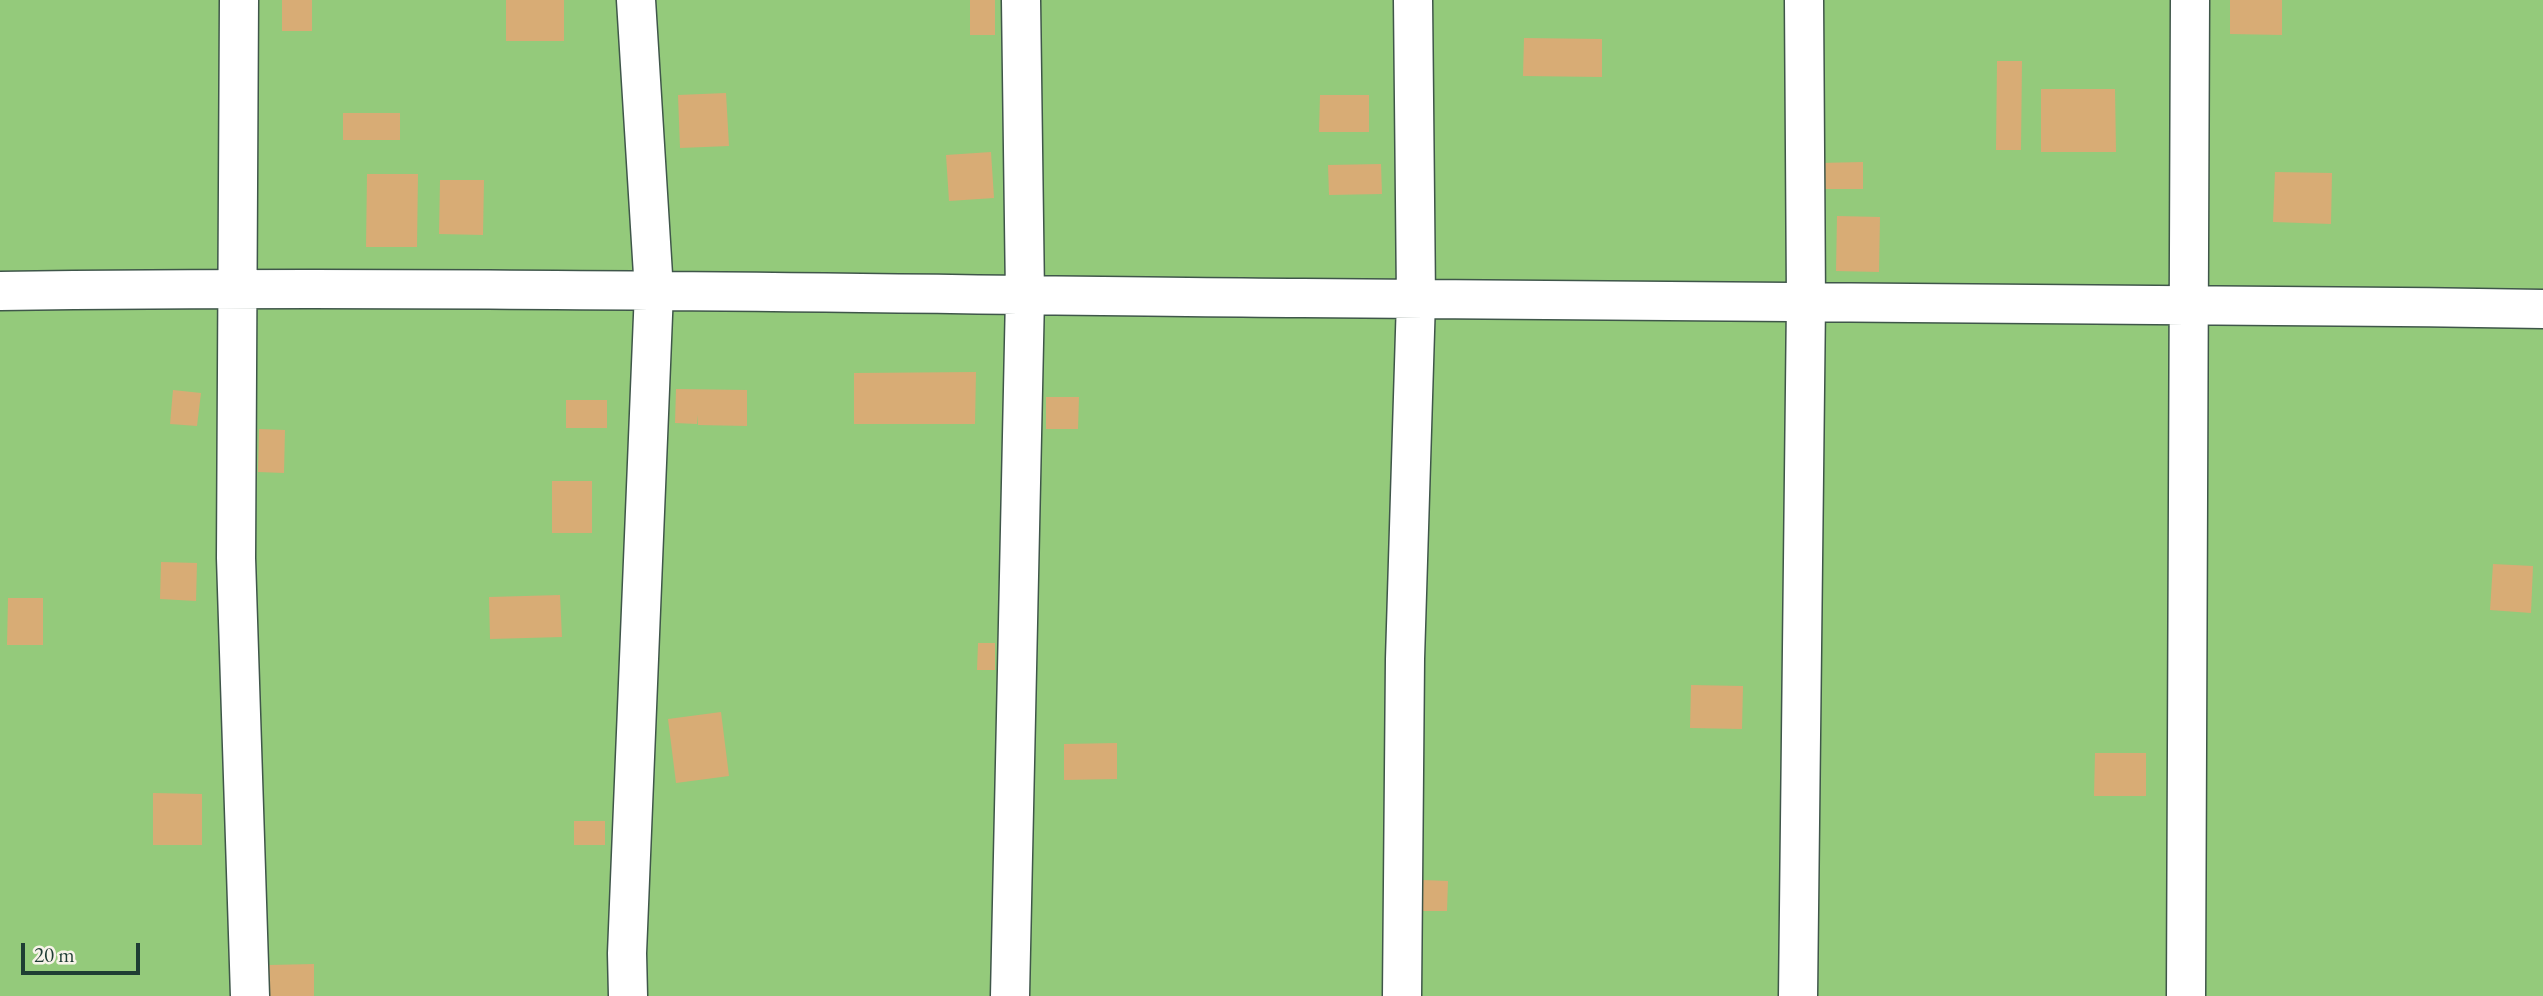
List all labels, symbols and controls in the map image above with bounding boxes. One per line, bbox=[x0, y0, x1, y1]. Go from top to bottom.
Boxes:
scale bar bbox=[24, 930, 144, 974]
text: 20 m bbox=[34, 941, 75, 968]

